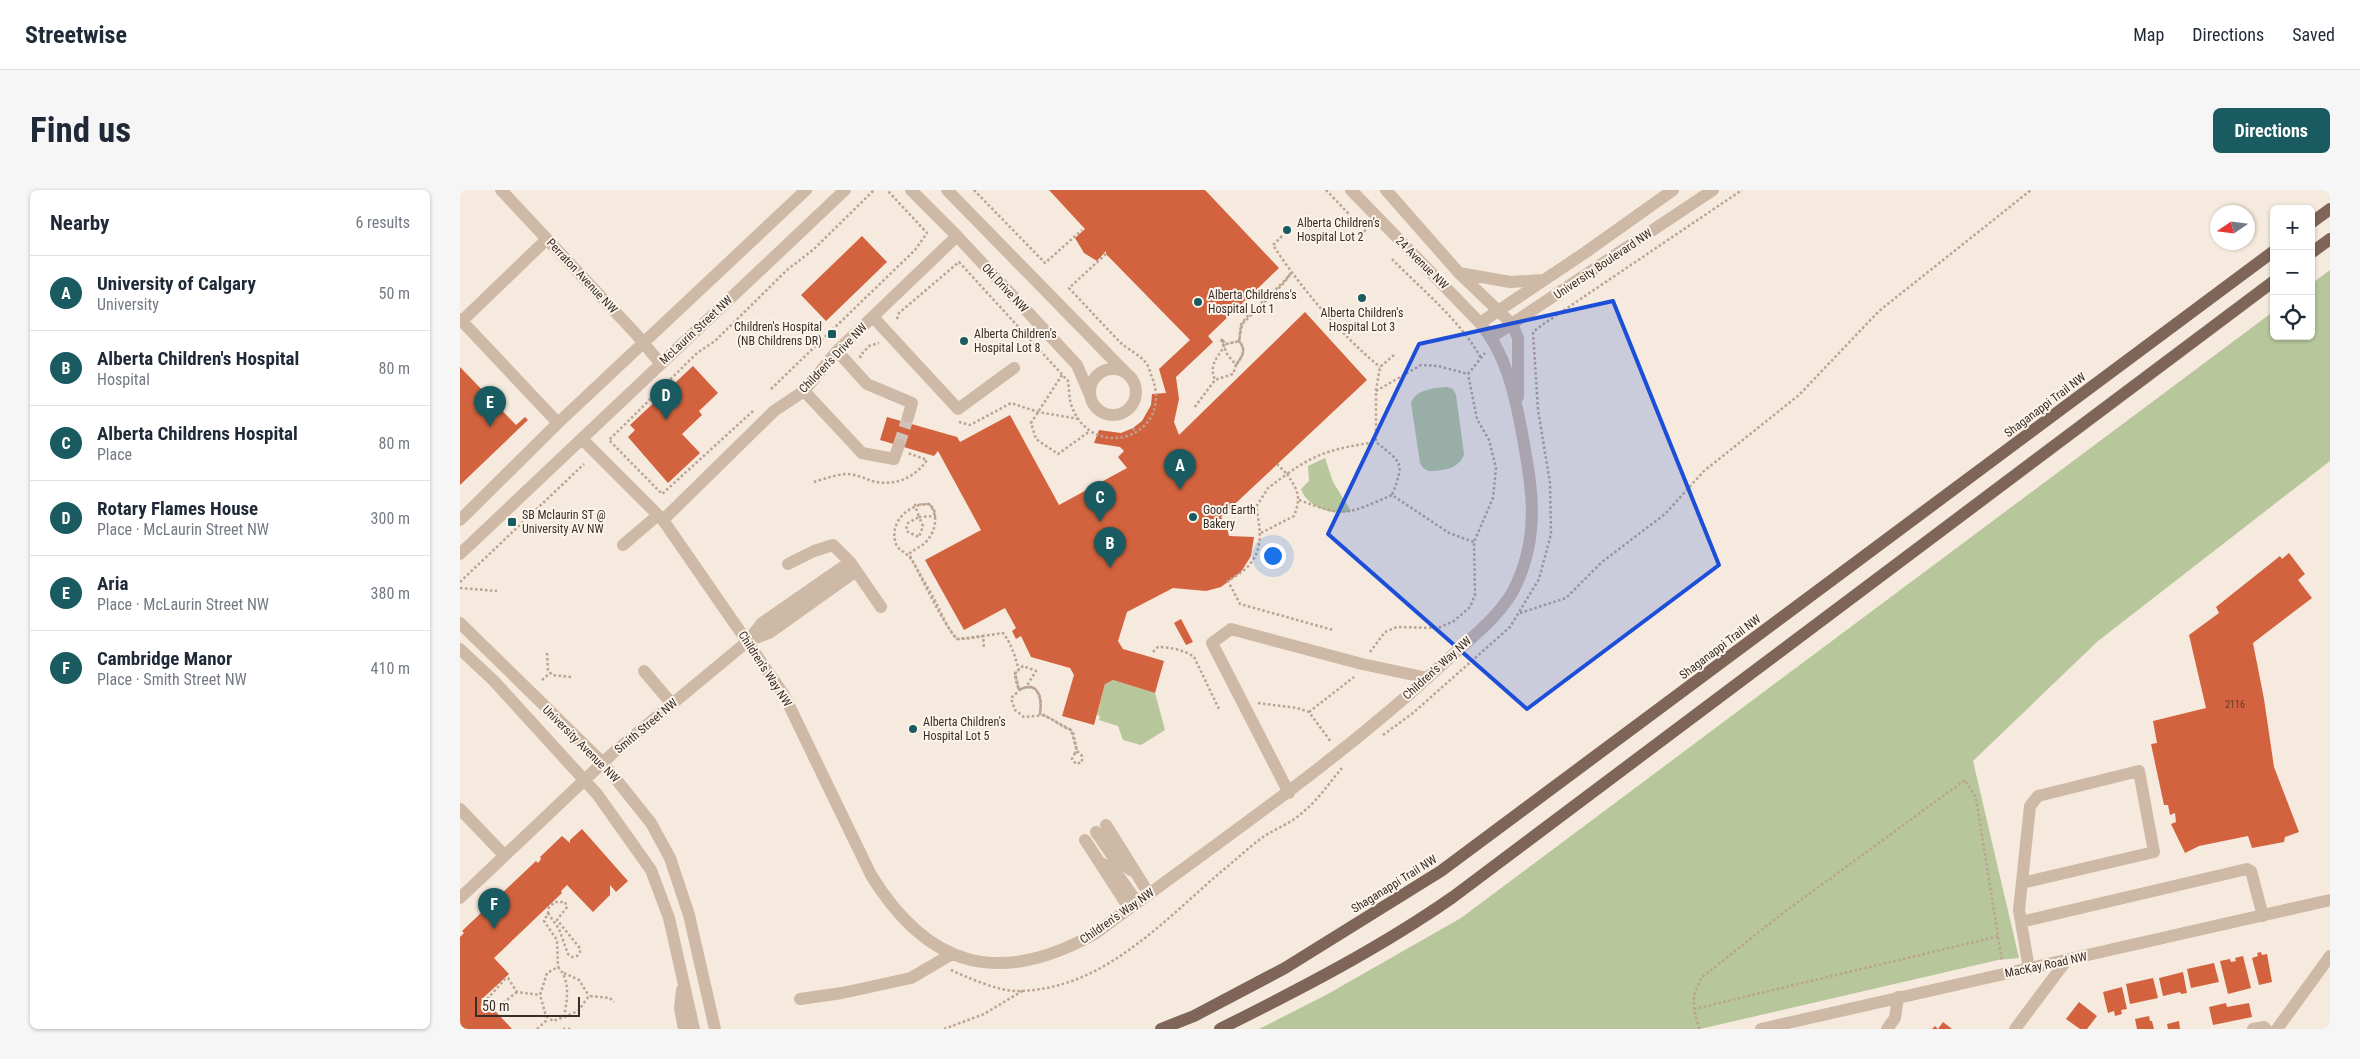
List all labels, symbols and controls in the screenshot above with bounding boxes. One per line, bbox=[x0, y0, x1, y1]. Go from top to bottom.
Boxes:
text: Streetwise bbox=[25, 21, 127, 49]
text: Map bbox=[2133, 24, 2164, 45]
text: Directions bbox=[2192, 24, 2264, 45]
text: Saved bbox=[2292, 24, 2335, 45]
button: Directions bbox=[2213, 108, 2330, 153]
text: Find us bbox=[30, 110, 131, 151]
north arrow bbox=[2210, 205, 2255, 250]
map controls bbox=[2270, 205, 2315, 340]
button: + bbox=[2270, 205, 2315, 250]
text: Nearby bbox=[50, 211, 109, 235]
text: 6 results bbox=[355, 213, 410, 232]
place label: Alberta Children's Hospital Lot 2 bbox=[1297, 216, 1380, 244]
marker: Alberta Children's Hospital Lot 2 bbox=[1281, 224, 1293, 236]
street label: University Boulevard NW bbox=[1551, 226, 1655, 302]
street label: 24 Avenue NW bbox=[1393, 234, 1451, 292]
street label: Perraton Avenue NW bbox=[544, 236, 620, 316]
button: − bbox=[2270, 250, 2315, 295]
street label: Oki Drive NW bbox=[979, 261, 1031, 315]
text: University of Calgary bbox=[97, 272, 256, 295]
text: A bbox=[61, 284, 71, 303]
text: 50 m bbox=[378, 284, 410, 303]
place label: Alberta Childrens's Hospital Lot 1 bbox=[1208, 288, 1297, 316]
marker: Alberta Children's Hospital Lot 3 bbox=[1356, 292, 1368, 304]
street label: McLaurin Street NW bbox=[657, 293, 735, 367]
text: University bbox=[97, 295, 159, 314]
button: locate bbox=[2270, 295, 2315, 340]
marker: Alberta Childrens's Hospital Lot 1 bbox=[1192, 296, 1204, 308]
place label: Alberta Children's Hospital Lot 3 bbox=[1321, 306, 1403, 334]
place label: Children's Hospital (NB Childrens DR) bbox=[734, 320, 822, 348]
street label: Children's Drive NW bbox=[796, 320, 870, 396]
place label: Alberta Children's Hospital Lot 8 bbox=[974, 327, 1057, 355]
marker: Children's Hospital (NB Childrens DR) bbox=[826, 328, 838, 340]
marker: Alberta Children's Hospital Lot 8 bbox=[958, 335, 970, 347]
text: Alberta Children's Hospital bbox=[97, 347, 299, 370]
text: B bbox=[62, 359, 70, 378]
text: 80 m bbox=[378, 359, 410, 378]
text: Hospital bbox=[97, 370, 150, 389]
street label: Shaganappi Trail NW bbox=[2002, 370, 2088, 440]
pin: D bbox=[650, 379, 682, 420]
pin: E bbox=[474, 386, 506, 427]
text: Alberta Childrens Hospital bbox=[97, 422, 298, 445]
text: C bbox=[61, 434, 71, 453]
text: 80 m bbox=[378, 434, 410, 453]
text: Place bbox=[97, 445, 132, 464]
pin: A bbox=[1164, 449, 1196, 490]
pin: C bbox=[1084, 481, 1116, 522]
text: Rotary Flames House bbox=[97, 497, 258, 520]
place label: Good Earth Bakery bbox=[1203, 503, 1256, 531]
place label: SB Mclaurin ST @ University AV NW bbox=[522, 508, 606, 536]
text: D bbox=[61, 509, 71, 528]
text: 300 m bbox=[371, 509, 410, 528]
marker: Good Earth Bakery bbox=[1187, 511, 1199, 523]
marker: SB Mclaurin ST @ University AV NW bbox=[506, 516, 518, 528]
text: Place · McLaurin Street NW bbox=[97, 520, 269, 539]
pin: B bbox=[1094, 527, 1126, 568]
your location bbox=[1260, 543, 1286, 569]
text: Aria bbox=[97, 572, 128, 595]
text: E bbox=[62, 584, 70, 603]
text: 380 m bbox=[371, 584, 410, 603]
text: Place · McLaurin Street NW bbox=[97, 595, 269, 614]
street label: Shaganappi Trail NW bbox=[1677, 612, 1763, 682]
street label: Children's Way NW bbox=[735, 629, 795, 709]
street label: Children's Way NW bbox=[1400, 634, 1474, 702]
text: Cambridge Manor bbox=[97, 647, 232, 670]
text: F bbox=[62, 659, 70, 678]
text: 410 m bbox=[371, 659, 410, 678]
text: Place · Smith Street NW bbox=[97, 670, 247, 689]
street label: Smith Street NW bbox=[612, 696, 680, 756]
house number: 2116 bbox=[2225, 699, 2245, 710]
street label: University Avenue NW bbox=[540, 703, 622, 785]
place label: Alberta Children's Hospital Lot 5 bbox=[923, 715, 1006, 743]
marker: Alberta Children's Hospital Lot 5 bbox=[907, 723, 919, 735]
street label: Shaganappi Trail NW bbox=[1349, 852, 1439, 916]
street label: Children's Way NW bbox=[1077, 885, 1157, 947]
pin: F bbox=[478, 888, 510, 929]
street label: MacKay Road NW bbox=[2004, 949, 2088, 981]
scale bar bbox=[475, 994, 580, 1017]
text: 50 m bbox=[482, 998, 510, 1014]

